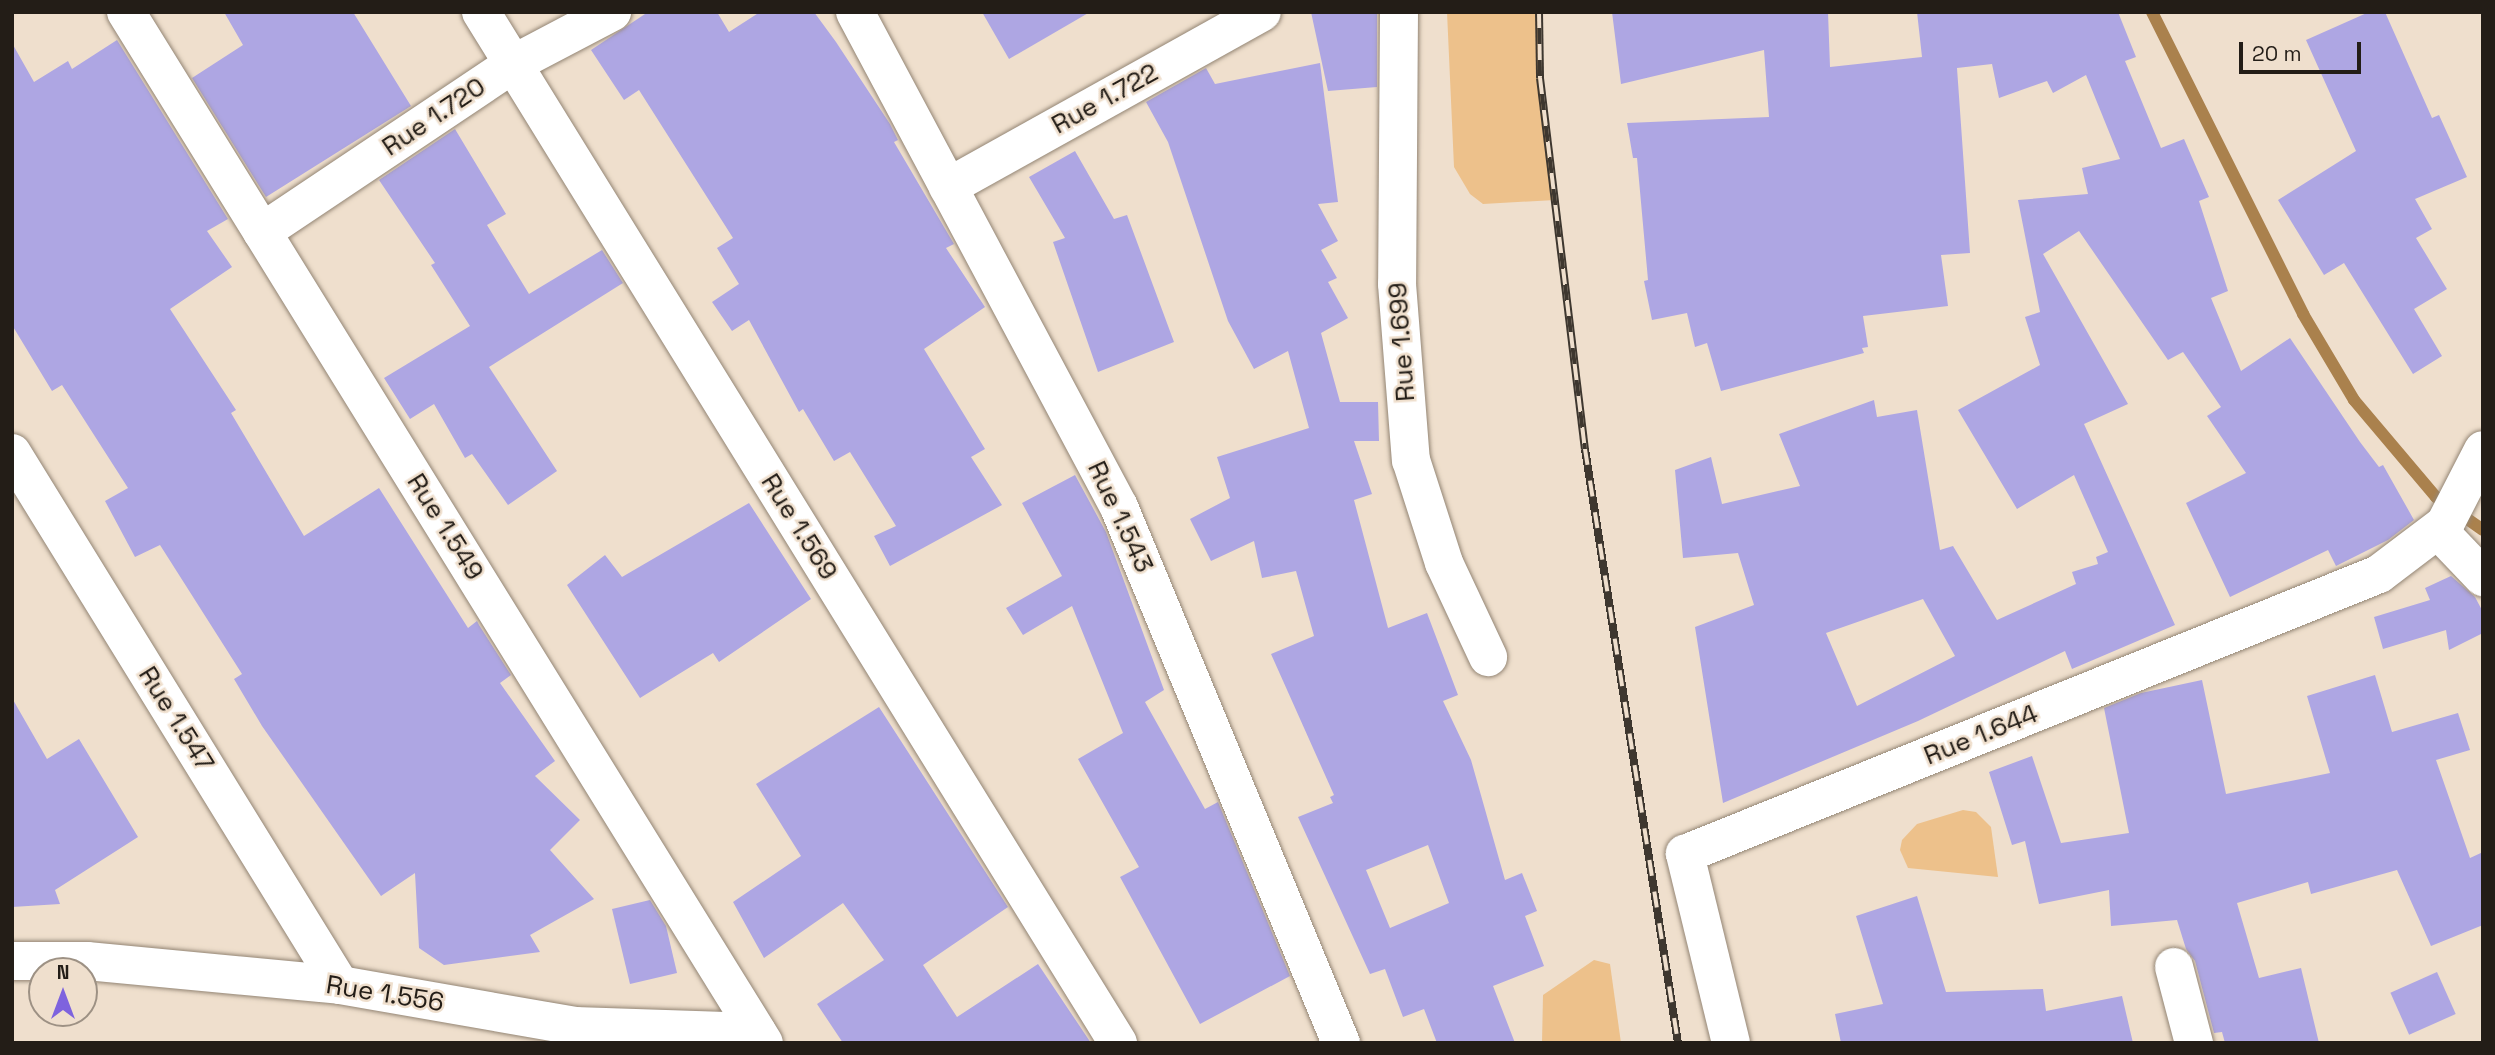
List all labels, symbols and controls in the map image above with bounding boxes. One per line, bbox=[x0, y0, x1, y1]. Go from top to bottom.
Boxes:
scale bar bbox=[2243, 28, 2366, 72]
text: 20 m bbox=[2252, 40, 2302, 67]
street label: Rue 1.722 bbox=[1046, 57, 1164, 141]
street label: Rue 1.720 bbox=[376, 71, 492, 163]
street label: Rue 1.699 bbox=[1382, 281, 1422, 403]
street label: Rue 1.543 bbox=[1081, 456, 1159, 578]
street label: Rue 1.549 bbox=[400, 468, 490, 586]
street label: Rue 1.569 bbox=[754, 468, 844, 586]
street label: Rue 1.547 bbox=[132, 661, 220, 777]
street label: Rue 1.644 bbox=[1920, 698, 2042, 772]
north arrow bbox=[28, 957, 98, 1027]
text: N bbox=[57, 960, 69, 985]
street label: Rue 1.556 bbox=[324, 969, 446, 1019]

